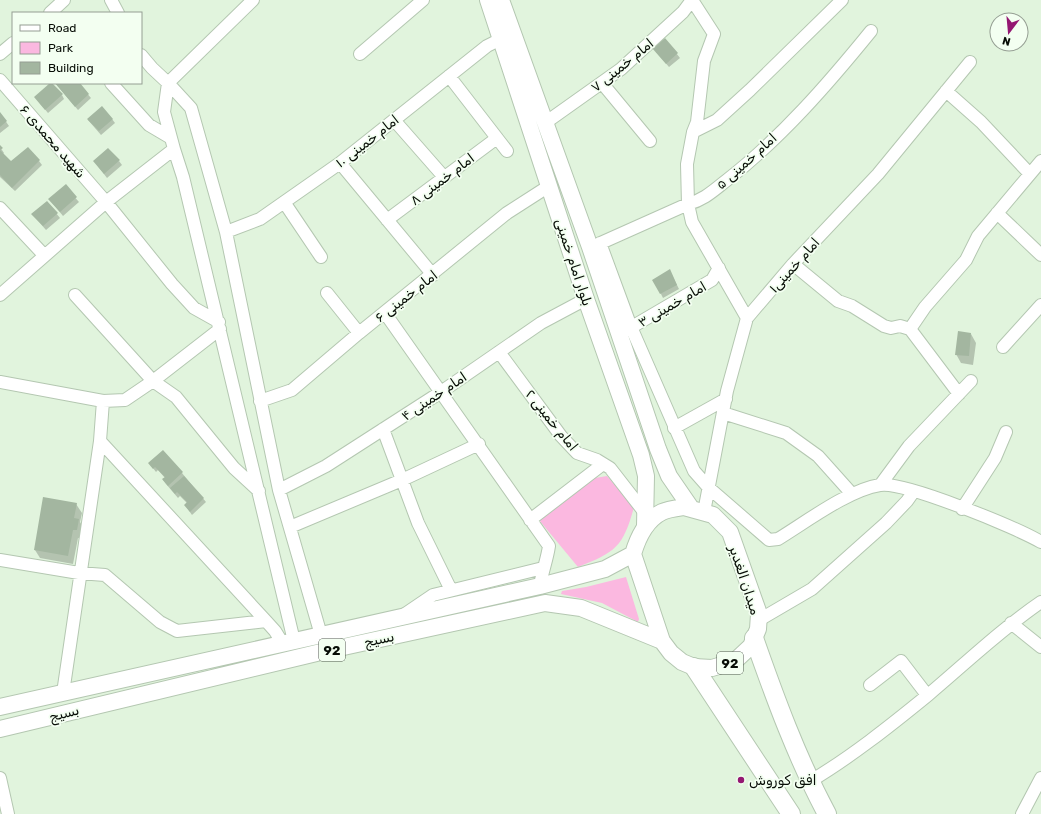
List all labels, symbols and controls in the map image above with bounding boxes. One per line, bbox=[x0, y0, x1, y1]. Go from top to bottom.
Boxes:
legend bbox=[12, 12, 142, 84]
north arrow bbox=[989, 12, 1029, 52]
text: Road bbox=[48, 21, 76, 35]
text: N bbox=[1001, 34, 1012, 48]
street label: امام خمینی ۷ bbox=[587, 35, 658, 97]
text: Park bbox=[48, 41, 74, 55]
text: Building bbox=[48, 61, 94, 75]
street label: شهید محمدی ۶ bbox=[16, 101, 89, 182]
street label: امام خمینی ۱۰ bbox=[332, 111, 403, 172]
street label: امام خمینی ۵ bbox=[712, 130, 781, 194]
street label: امام خمینی ۸ bbox=[407, 150, 478, 210]
street label: بلوار امام خمینی bbox=[550, 216, 596, 308]
street label: امام خمینی۱ bbox=[765, 234, 824, 297]
street label: امام خمینی ۶ bbox=[372, 267, 442, 327]
street label: امام خمینی ۳ bbox=[635, 278, 710, 332]
street label: امام خمینی ۴ bbox=[398, 368, 471, 425]
street label: امام خمینی ۲ bbox=[521, 386, 582, 455]
street label: میدان الغدیر bbox=[725, 542, 764, 617]
street label: بسیج bbox=[363, 628, 396, 653]
road number: 92 bbox=[319, 639, 345, 661]
road number: 92 bbox=[717, 652, 743, 674]
street label: بسیج bbox=[47, 702, 81, 727]
place label: افق کوروش bbox=[749, 772, 816, 789]
marker: افق کوروش bbox=[736, 775, 746, 785]

